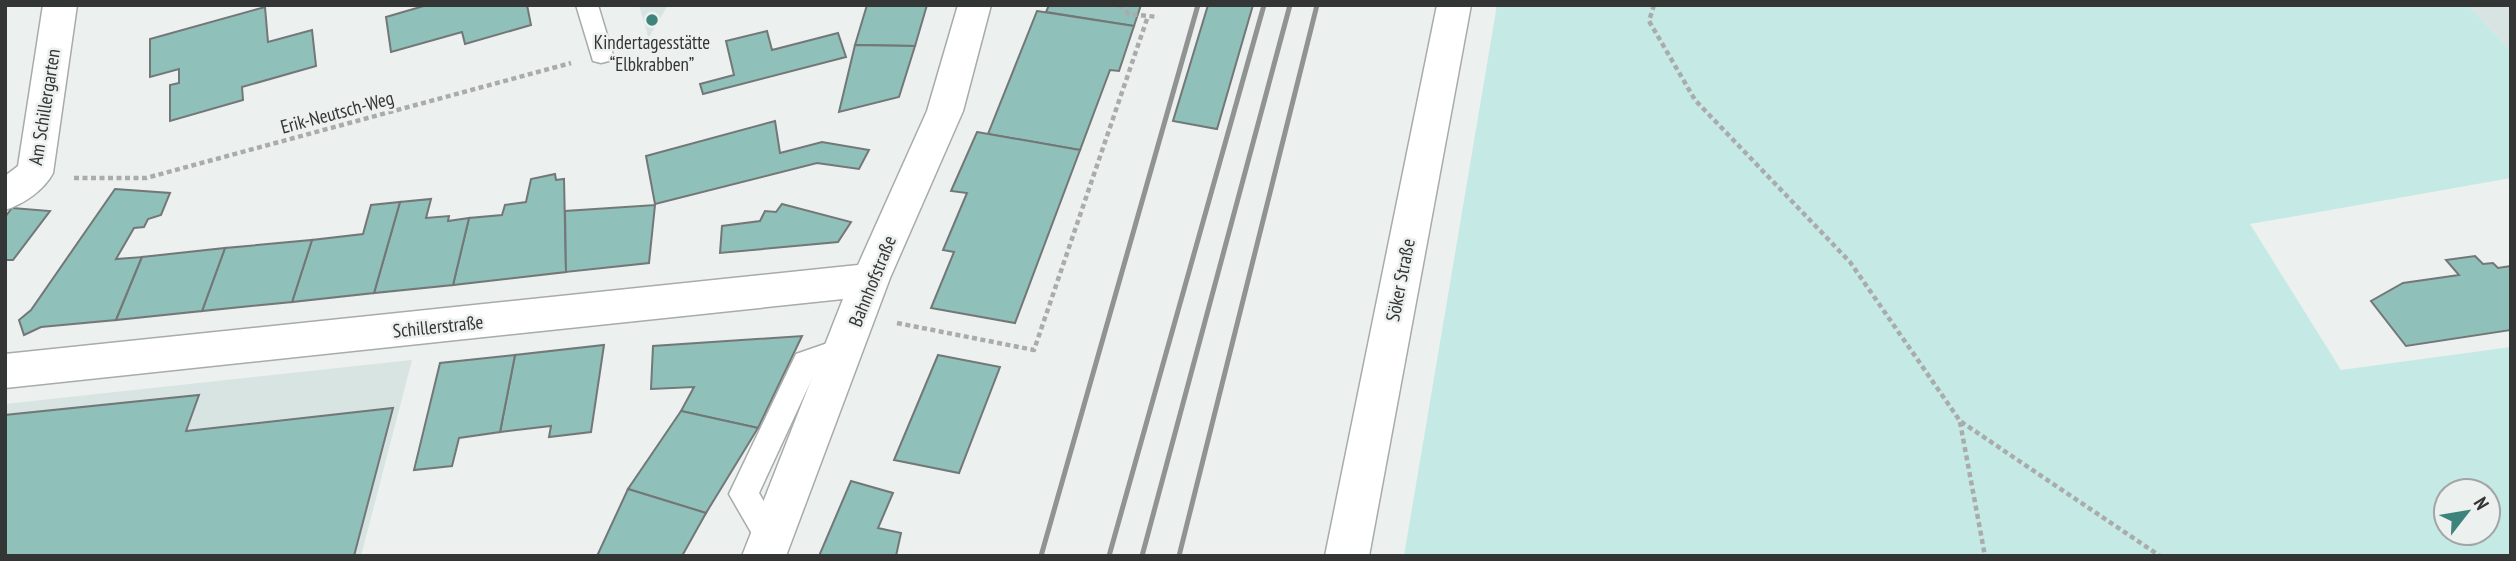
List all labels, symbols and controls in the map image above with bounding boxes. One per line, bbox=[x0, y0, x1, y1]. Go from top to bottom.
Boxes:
marker: Kindertagesstätte “Elbkrabben” bbox=[644, 12, 660, 28]
place label: Kindertagesstätte “Elbkrabben” bbox=[594, 30, 710, 76]
street label: Am Schillergarten bbox=[23, 47, 65, 167]
street label: Erik-Neutsch-Weg bbox=[278, 85, 396, 139]
street label: Bahnhofstraße bbox=[843, 232, 901, 330]
street label: Söker Straße bbox=[1380, 236, 1420, 323]
street label: Schillerstraße bbox=[392, 309, 485, 343]
north arrow bbox=[2432, 477, 2502, 547]
text: N bbox=[2469, 493, 2495, 514]

